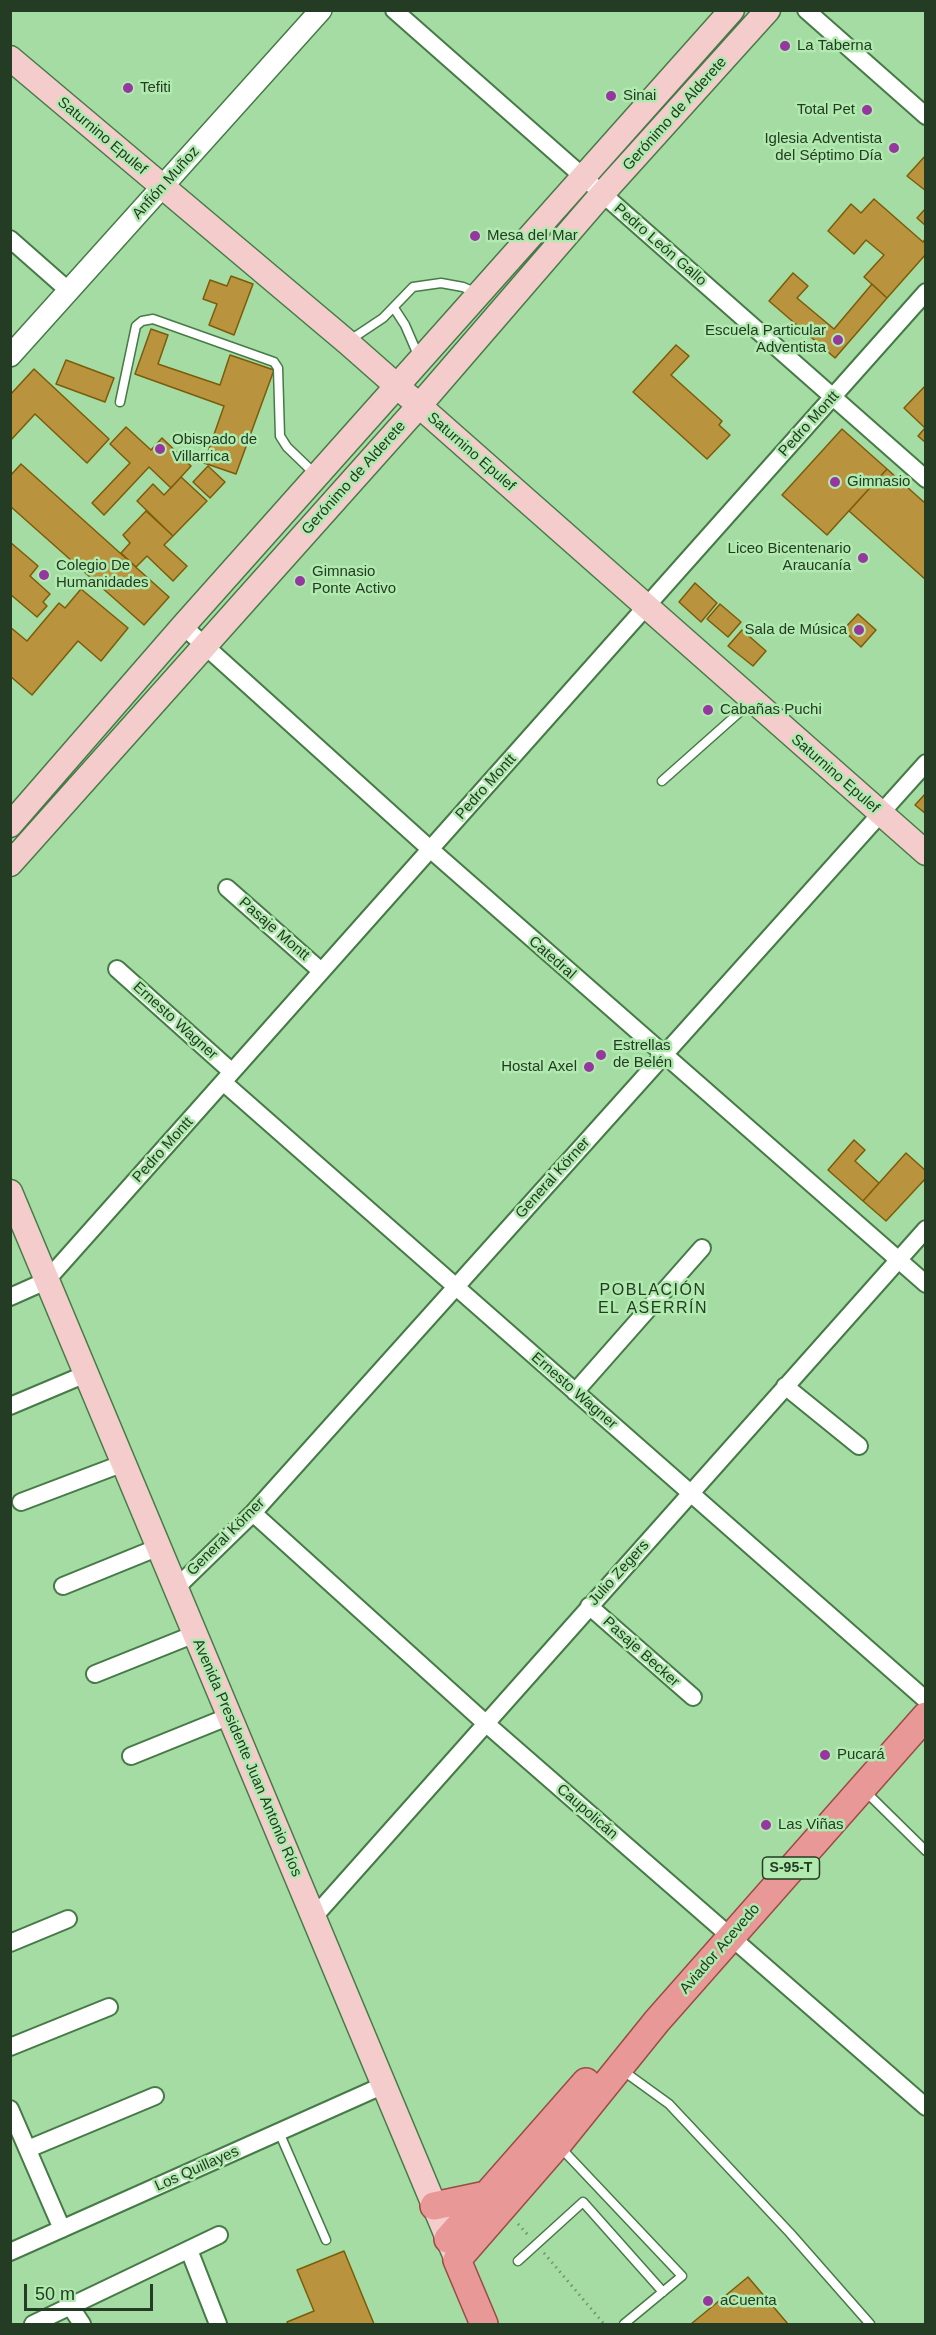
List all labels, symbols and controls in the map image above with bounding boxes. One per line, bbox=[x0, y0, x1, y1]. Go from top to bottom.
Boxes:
place label: La Taberna bbox=[797, 37, 872, 55]
marker: La Taberna bbox=[778, 39, 792, 53]
street label: Gerónimo de Alderete bbox=[619, 53, 731, 175]
place label: Tefiti bbox=[140, 79, 171, 97]
marker: Tefiti bbox=[121, 81, 135, 95]
place label: Sinai bbox=[623, 87, 656, 105]
marker: Sinai bbox=[604, 89, 618, 103]
street label: Saturnino Epulef bbox=[54, 93, 150, 179]
place label: Total Pet bbox=[797, 101, 855, 119]
marker: Total Pet bbox=[860, 103, 874, 117]
place label: Iglesia Adventista del Séptimo Día bbox=[764, 130, 882, 165]
marker: Iglesia Adventista del Séptimo Día bbox=[887, 141, 901, 155]
street label: Anfión Muñoz bbox=[129, 143, 203, 223]
street label: Pedro León Gallo bbox=[610, 200, 710, 290]
place label: Mesa del Mar bbox=[487, 227, 578, 245]
marker: Mesa del Mar bbox=[468, 229, 482, 243]
place label: Escuela Particular Adventista bbox=[705, 322, 826, 357]
marker: Escuela Particular Adventista bbox=[831, 333, 845, 347]
street label: Pedro Montt bbox=[775, 388, 843, 460]
street label: Saturnino Epulef bbox=[423, 409, 519, 495]
street label: Gerónimo de Alderete bbox=[298, 417, 410, 539]
place label: Obispado de Villarrica bbox=[172, 431, 257, 466]
marker: Obispado de Villarrica bbox=[153, 442, 167, 456]
place label: Gimnasio bbox=[847, 473, 910, 491]
marker: Gimnasio bbox=[828, 475, 842, 489]
place label: Liceo Bicentenario Araucanía bbox=[728, 540, 851, 575]
marker: Liceo Bicentenario Araucanía bbox=[856, 551, 870, 565]
place label: Colegio De Humanidades bbox=[56, 557, 149, 592]
place label: Gimnasio Ponte Activo bbox=[312, 563, 396, 598]
marker: Colegio De Humanidades bbox=[37, 568, 51, 582]
marker: Gimnasio Ponte Activo bbox=[293, 574, 307, 588]
place label: Sala de Música bbox=[744, 621, 847, 639]
marker: Sala de Música bbox=[852, 623, 866, 637]
place label: Cabañas Puchi bbox=[720, 701, 822, 719]
marker: Cabañas Puchi bbox=[701, 703, 715, 717]
street label: Saturnino Epulef bbox=[787, 731, 883, 817]
street label: Pedro Montt bbox=[452, 751, 520, 823]
street label: Pasaje Montt bbox=[235, 893, 313, 965]
street label: Catedral bbox=[525, 933, 579, 983]
street label: Ernesto Wagner bbox=[129, 978, 221, 1064]
place label: Estrellas de Belén bbox=[613, 1037, 672, 1072]
marker: Estrellas de Belén bbox=[594, 1048, 608, 1062]
place label: Hostal Axel bbox=[501, 1058, 577, 1076]
marker: Hostal Axel bbox=[582, 1060, 596, 1074]
street label: Pedro Montt bbox=[129, 1114, 197, 1186]
street label: General Körner bbox=[512, 1134, 594, 1222]
district label: POBLACIÓN EL ASERRÍN bbox=[598, 1281, 708, 1319]
street label: Ernesto Wagner bbox=[527, 1349, 621, 1433]
street label: General Körner bbox=[183, 1494, 269, 1580]
street label: Julio Zegers bbox=[585, 1537, 653, 1609]
street label: Pasaje Becker bbox=[599, 1613, 683, 1691]
street label: Avenida Presidente Juan Antonio Ríos bbox=[189, 1636, 305, 1880]
place label: Pucará bbox=[837, 1746, 885, 1764]
marker: Pucará bbox=[818, 1748, 832, 1762]
street label: Caupolicán bbox=[553, 1781, 621, 1843]
place label: Las Viñas bbox=[778, 1816, 844, 1834]
marker: Las Viñas bbox=[759, 1818, 773, 1832]
road number: S-95-T bbox=[762, 1857, 820, 1879]
street label: Aviador Acevedo bbox=[676, 1900, 764, 1998]
street label: Los Quillayes bbox=[152, 2142, 242, 2196]
scale bar bbox=[27, 2272, 156, 2310]
text: 50 m bbox=[35, 2284, 75, 2304]
place label: aCuenta bbox=[720, 2292, 777, 2310]
marker: aCuenta bbox=[701, 2294, 715, 2308]

